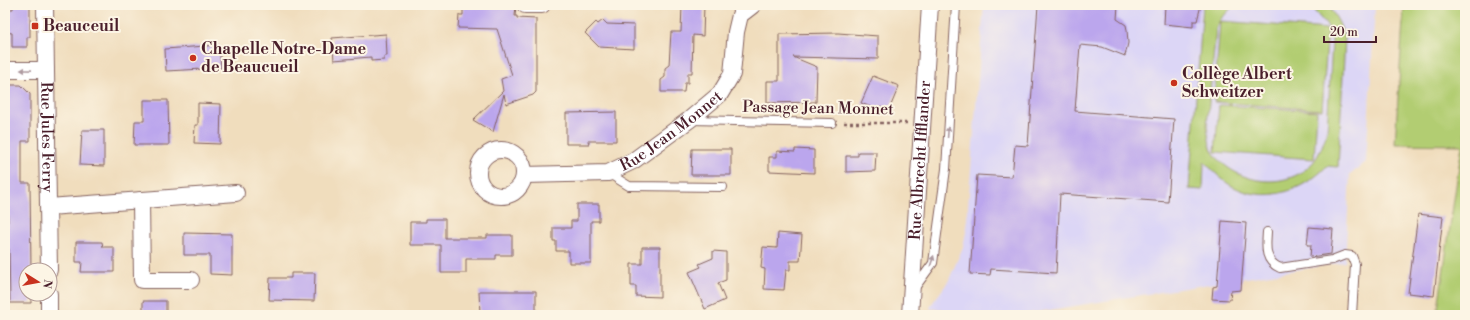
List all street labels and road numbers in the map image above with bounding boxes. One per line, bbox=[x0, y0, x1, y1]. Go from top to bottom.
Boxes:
street label: Rue Albrecht Ifflander bbox=[905, 80, 935, 241]
street label: Rue Jules Ferry bbox=[36, 81, 58, 193]
street label: Rue Jean Monnet bbox=[616, 86, 727, 176]
street label: Passage Jean Monnet bbox=[742, 97, 894, 119]

